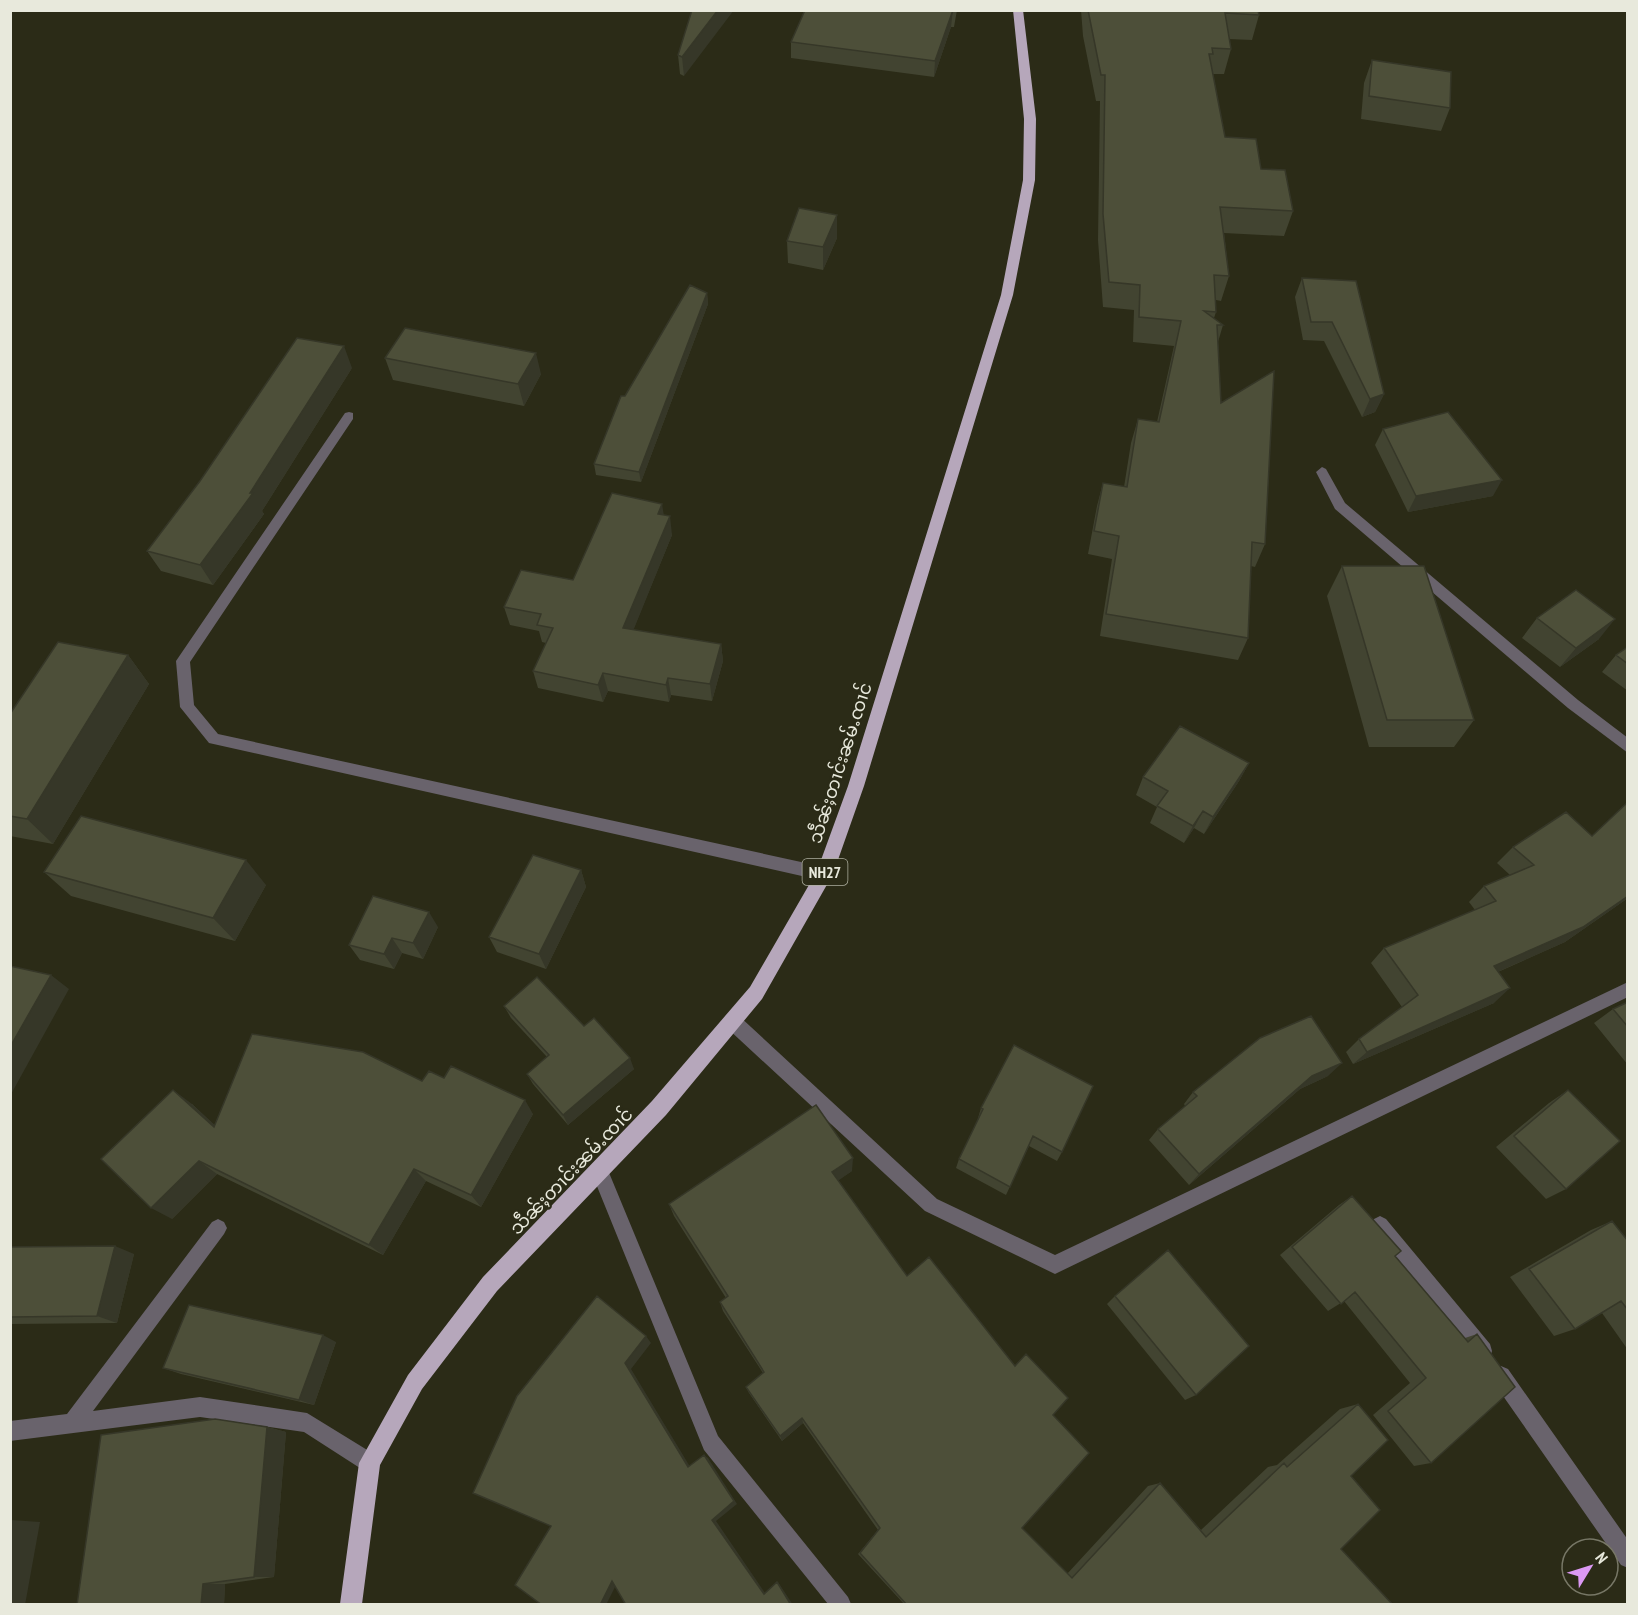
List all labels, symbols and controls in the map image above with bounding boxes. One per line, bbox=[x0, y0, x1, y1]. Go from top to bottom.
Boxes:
street label: သဵၼ်ႈတၢင်းၼမ်ႉၸၢင် bbox=[801, 679, 877, 846]
road number: NH27 bbox=[802, 859, 848, 885]
street label: သဵၼ်ႈတၢင်းၼမ်ႉၸၢင် bbox=[503, 1101, 638, 1239]
north arrow bbox=[1560, 1537, 1620, 1597]
text: N bbox=[1591, 1548, 1612, 1567]

